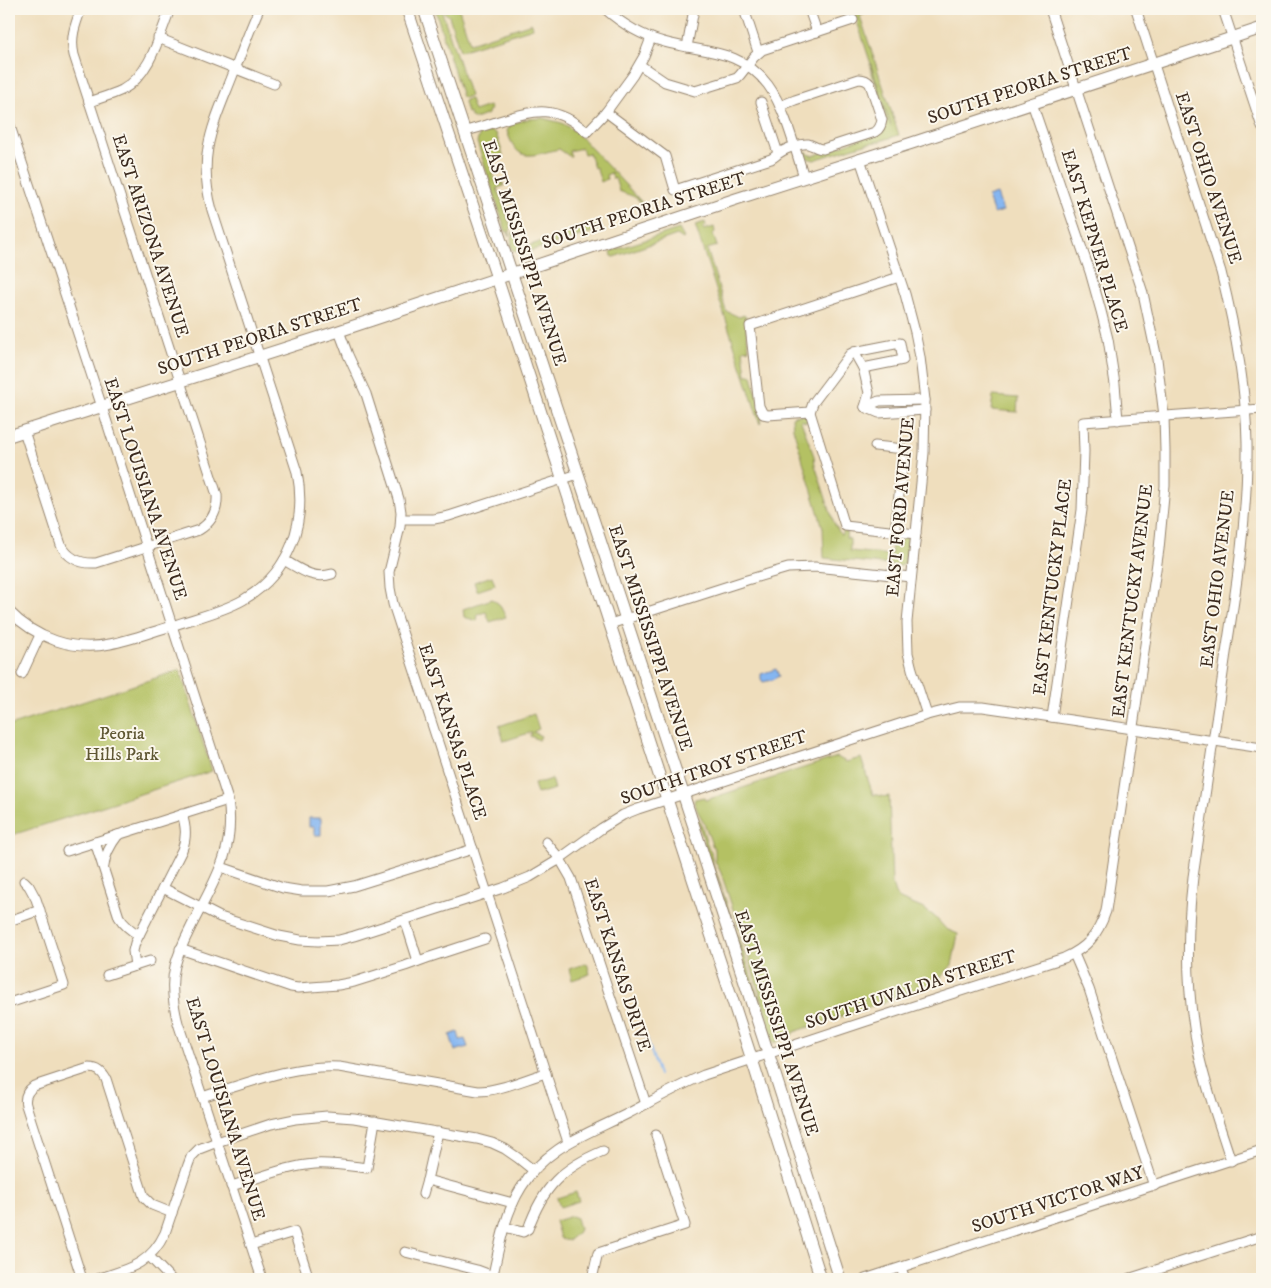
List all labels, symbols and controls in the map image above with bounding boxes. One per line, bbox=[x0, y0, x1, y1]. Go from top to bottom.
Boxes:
street label: SOUTH PEORIA STREET bbox=[925, 42, 1135, 129]
street label: EAST OHIO AVENUE bbox=[1170, 89, 1246, 267]
street label: EAST ARIZONA AVENUE bbox=[107, 132, 193, 341]
street label: EAST MISSISSIPPI AVENUE bbox=[477, 137, 571, 369]
street label: EAST KEPNER PLACE bbox=[1056, 147, 1132, 335]
street label: SOUTH PEORIA STREET bbox=[539, 167, 749, 254]
street label: SOUTH PEORIA STREET bbox=[155, 293, 365, 380]
street label: EAST LOUISIANA AVENUE bbox=[99, 375, 191, 603]
street label: EAST FORD AVENUE bbox=[882, 416, 920, 598]
street label: EAST KENTUCKY PLACE bbox=[1029, 477, 1077, 697]
street label: EAST KENTUCKY AVENUE bbox=[1108, 483, 1158, 719]
street label: EAST OHIO AVENUE bbox=[1196, 488, 1240, 669]
street label: EAST MISSISSIPPI AVENUE bbox=[603, 522, 697, 754]
street label: EAST KANSAS PLACE bbox=[413, 641, 491, 823]
park label: Peoria Hills Park bbox=[85, 723, 159, 766]
street label: SOUTH TROY STREET bbox=[618, 726, 810, 810]
street label: EAST KANSAS DRIVE bbox=[579, 876, 655, 1055]
street label: EAST MISSISSIPPI AVENUE bbox=[729, 907, 823, 1139]
street label: SOUTH UVALDA STREET bbox=[803, 945, 1020, 1035]
street label: EAST LOUISIANA AVENUE bbox=[180, 995, 270, 1224]
street label: SOUTH VICTOR WAY bbox=[969, 1162, 1147, 1238]

